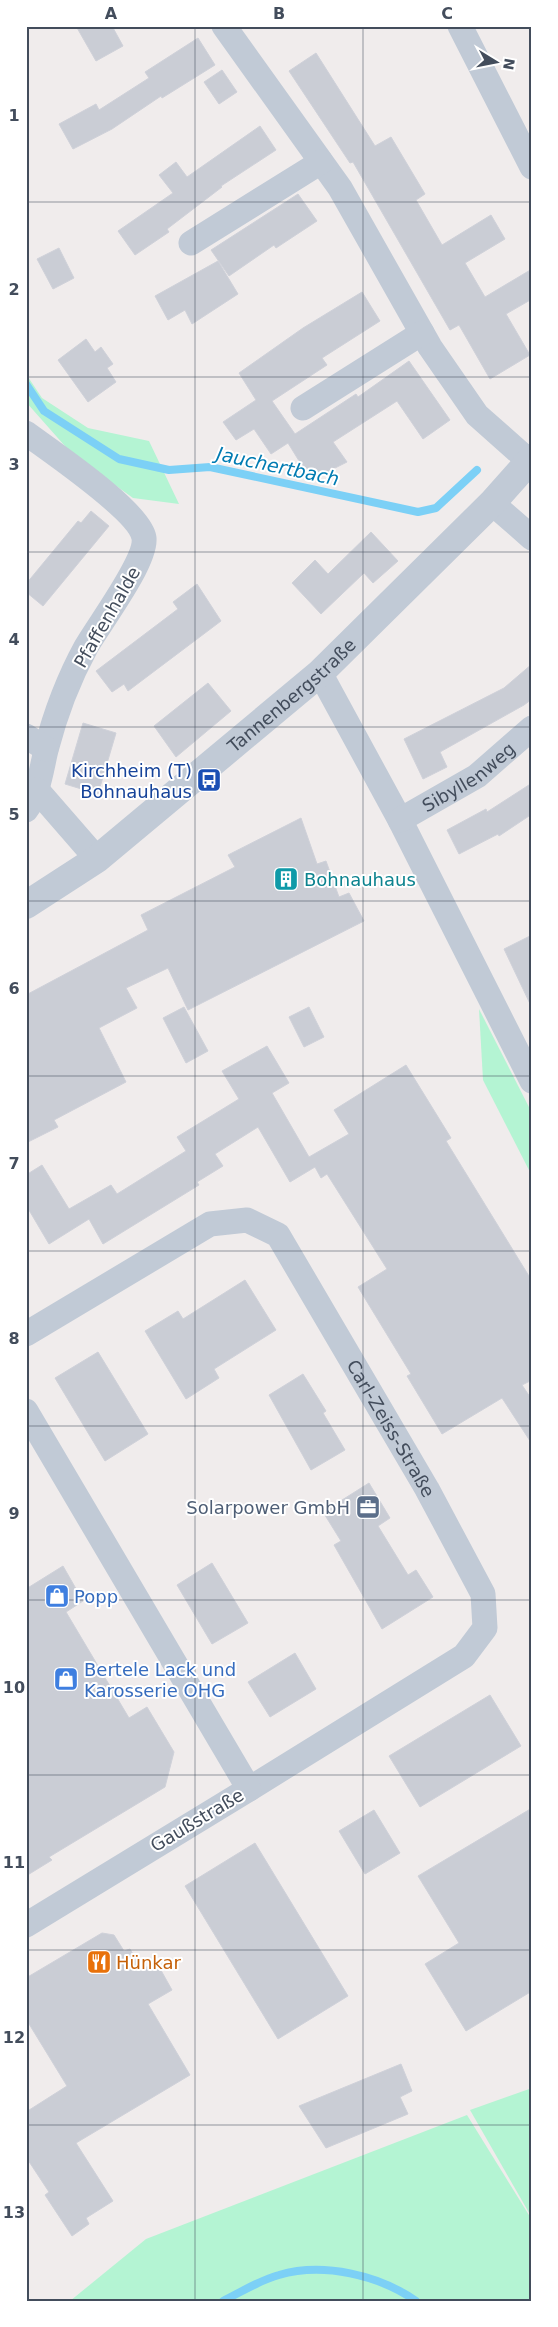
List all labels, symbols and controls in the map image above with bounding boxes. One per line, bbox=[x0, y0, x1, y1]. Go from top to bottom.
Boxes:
text: A bbox=[105, 4, 118, 23]
text: B bbox=[273, 4, 285, 23]
text: C bbox=[441, 4, 453, 23]
north arrow bbox=[470, 38, 520, 88]
text: N bbox=[500, 57, 518, 71]
text: 1 bbox=[8, 106, 20, 125]
text: 2 bbox=[8, 280, 20, 299]
water label: Jauchertbach bbox=[211, 441, 341, 490]
text: 3 bbox=[8, 455, 20, 474]
street label: Pfaffenhalde bbox=[70, 563, 144, 671]
text: 4 bbox=[8, 630, 20, 649]
street label: Tannenbergstraße bbox=[222, 634, 360, 757]
street label: Sibyllenweg bbox=[418, 738, 519, 816]
place label: Kirchheim (T) Bohnauhaus bbox=[71, 760, 192, 802]
bus stop icon: Kirchheim (T) Bohnauhaus bbox=[196, 767, 222, 793]
text: 5 bbox=[8, 805, 20, 824]
building icon: Bohnauhaus bbox=[273, 866, 299, 892]
place label: Bohnauhaus bbox=[304, 869, 416, 890]
text: 6 bbox=[8, 979, 20, 998]
text: 7 bbox=[8, 1154, 20, 1173]
text: 8 bbox=[8, 1329, 20, 1348]
street label: Carl-Zeiss-Straße bbox=[343, 1356, 440, 1500]
office icon: Solarpower GmbH bbox=[355, 1494, 381, 1520]
place label: Solarpower GmbH bbox=[186, 1497, 350, 1518]
text: 9 bbox=[8, 1504, 20, 1523]
shop icon: Popp bbox=[44, 1583, 70, 1609]
place label: Popp bbox=[74, 1586, 118, 1607]
place label: Bertele Lack und Karosserie OHG bbox=[84, 1659, 236, 1701]
shop icon: Bertele Lack und Karosserie OHG bbox=[53, 1666, 79, 1692]
text: 10 bbox=[3, 1678, 25, 1697]
street label: Gaußstraße bbox=[147, 1784, 247, 1856]
text: 11 bbox=[3, 1853, 25, 1872]
restaurant icon: Hünkar bbox=[86, 1949, 112, 1975]
place label: Hünkar bbox=[116, 1952, 181, 1973]
text: 12 bbox=[3, 2028, 25, 2047]
text: 13 bbox=[3, 2203, 25, 2222]

